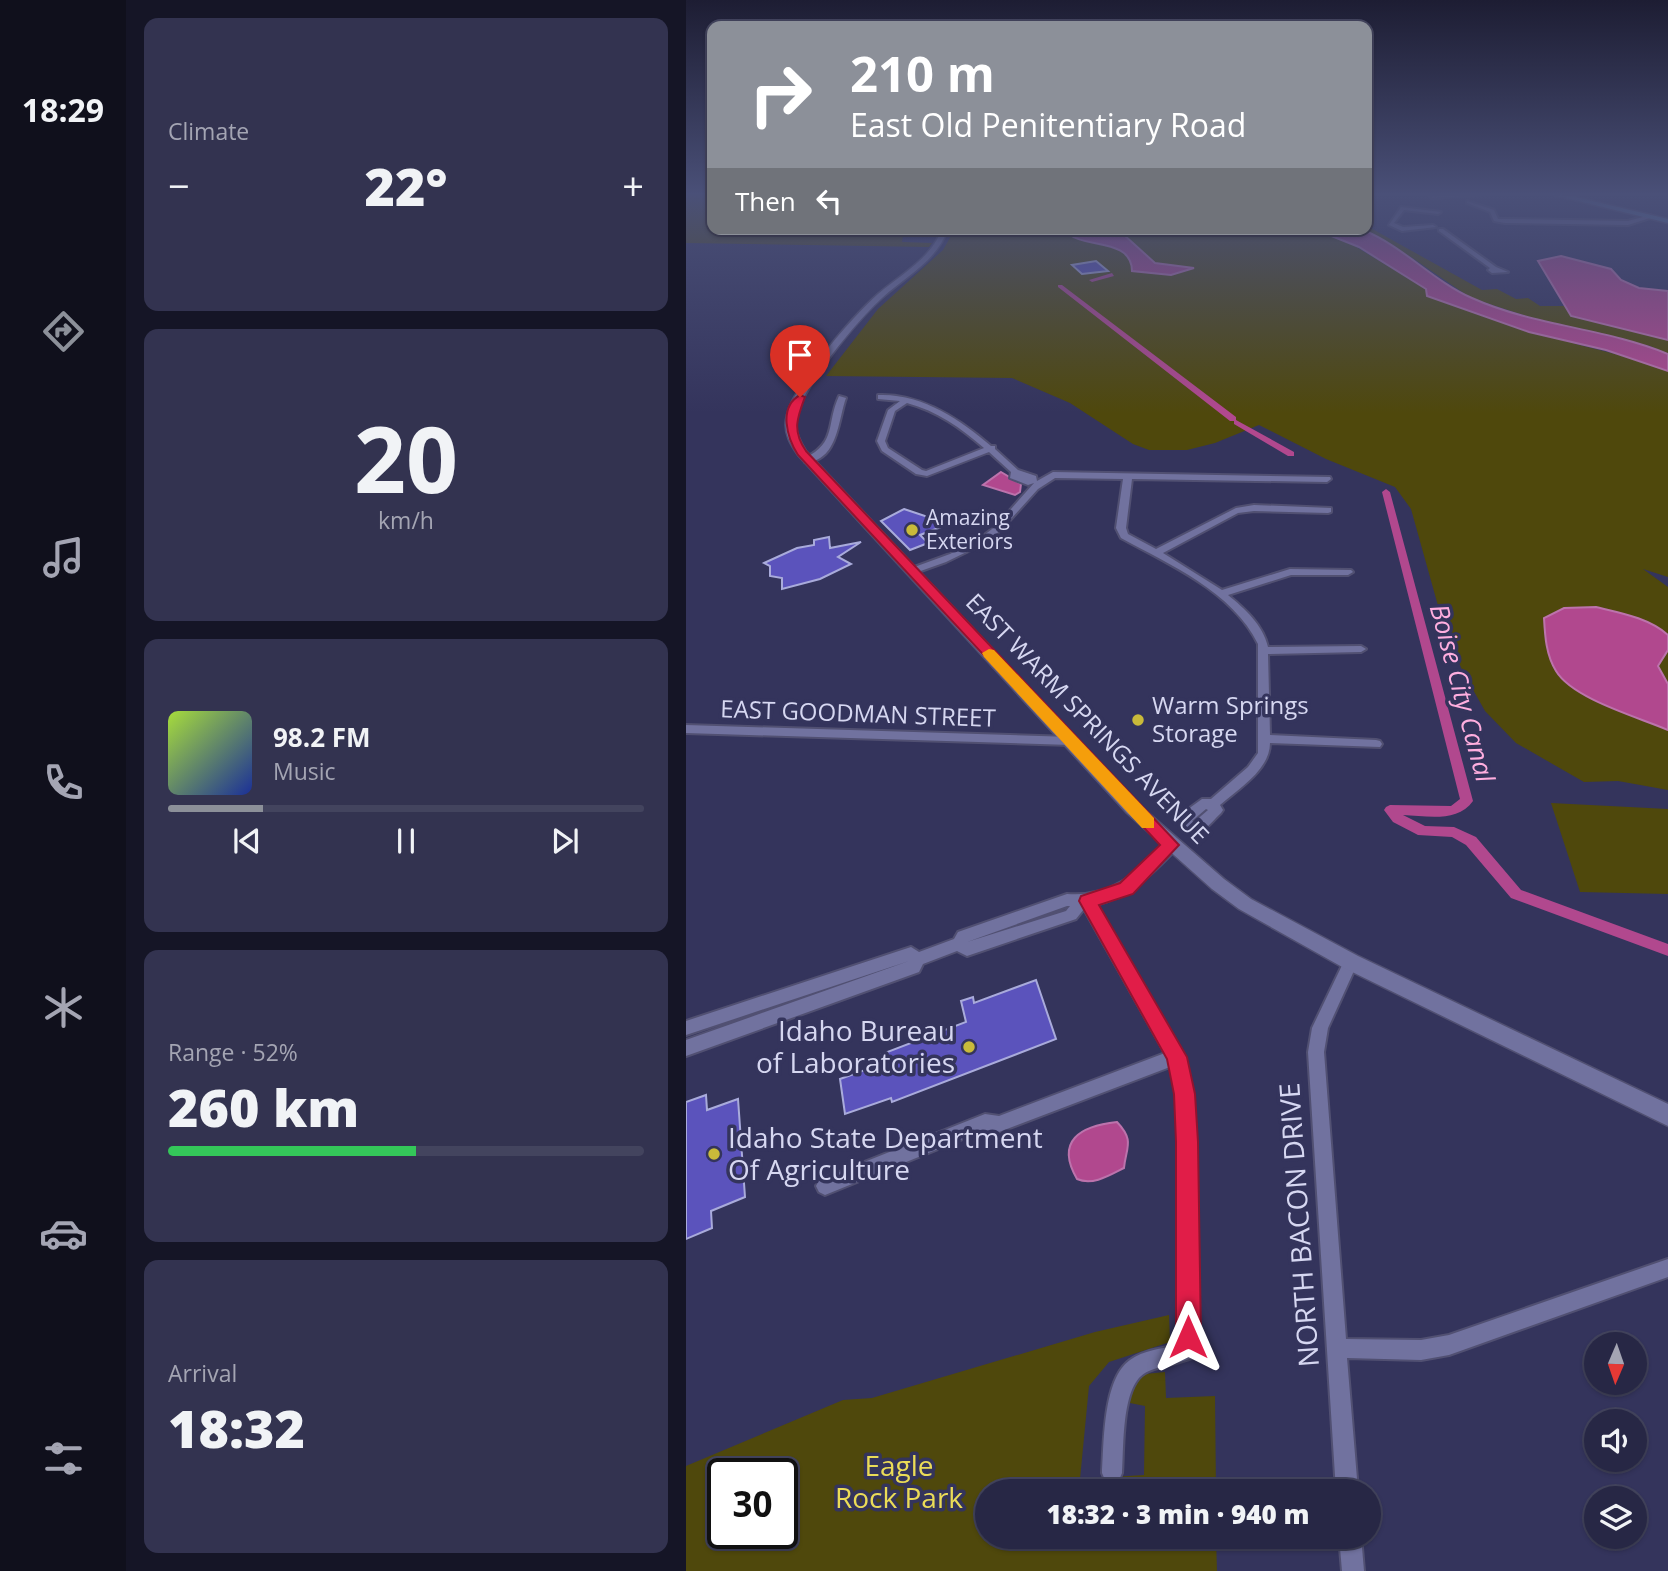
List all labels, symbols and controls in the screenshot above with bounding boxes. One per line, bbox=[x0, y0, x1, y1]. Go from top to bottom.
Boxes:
text: 210 m bbox=[850, 40, 995, 106]
icon: right bbox=[735, 49, 826, 140]
text: 18:29 bbox=[22, 88, 104, 131]
text: East Old Penitentiary Road bbox=[850, 103, 1246, 146]
text: Climate bbox=[168, 115, 249, 147]
text: 22° bbox=[365, 150, 447, 221]
text: − bbox=[168, 159, 190, 211]
text: + bbox=[622, 159, 644, 211]
icon: left bbox=[810, 182, 848, 220]
text: Then bbox=[735, 183, 796, 219]
icon: directions bbox=[39, 307, 88, 356]
pin bbox=[770, 325, 830, 397]
icon: arrive bbox=[781, 336, 819, 374]
text: 20 bbox=[354, 396, 458, 520]
place label: Amazing Exteriors bbox=[926, 503, 1013, 555]
text: km/h bbox=[378, 504, 434, 536]
marker: Amazing Exteriors bbox=[904, 522, 920, 538]
icon: music bbox=[39, 533, 88, 582]
street label: EAST WARM SPRINGS AVENUE bbox=[959, 585, 1217, 851]
water label: Boise City Canal bbox=[1422, 600, 1504, 787]
place label: Warm Springs Storage bbox=[1152, 688, 1309, 749]
street label: EAST GOODMAN STREET bbox=[720, 691, 996, 734]
marker: Warm Springs Storage bbox=[1130, 712, 1146, 728]
text: 98.2 FM bbox=[273, 719, 371, 755]
text: Music bbox=[273, 755, 336, 787]
icon: phone bbox=[39, 758, 88, 807]
icon: previous bbox=[228, 822, 266, 860]
icon: pause bbox=[387, 822, 425, 860]
icon: next bbox=[546, 822, 584, 860]
icon: climate bbox=[39, 983, 88, 1032]
place label: Idaho Bureau of Laboratories bbox=[756, 1011, 955, 1081]
text: Range · 52% bbox=[168, 1036, 298, 1068]
marker: Idaho Bureau of Laboratories bbox=[961, 1039, 977, 1055]
text: 260 km bbox=[168, 1071, 359, 1142]
street label: NORTH BACON DRIVE bbox=[1269, 1082, 1327, 1368]
place label: Idaho State Department Of Agriculture bbox=[728, 1118, 1043, 1188]
marker: Idaho State Department Of Agriculture bbox=[706, 1146, 722, 1162]
icon: car bbox=[39, 1209, 88, 1258]
position arrow bbox=[1151, 1300, 1225, 1374]
north arrow bbox=[1584, 1332, 1647, 1395]
map controls bbox=[1584, 1332, 1647, 1549]
text: Arrival bbox=[168, 1357, 237, 1389]
text: 18:32 bbox=[168, 1392, 305, 1463]
button: sound bbox=[1584, 1409, 1647, 1472]
icon: filters bbox=[39, 1434, 88, 1483]
park label: Eagle Rock Park bbox=[835, 1446, 963, 1516]
speed limit sign: 30 bbox=[707, 1458, 798, 1549]
button: layers bbox=[1584, 1486, 1647, 1549]
text: 18:32 · 3 min · 940 m bbox=[1047, 1496, 1309, 1532]

